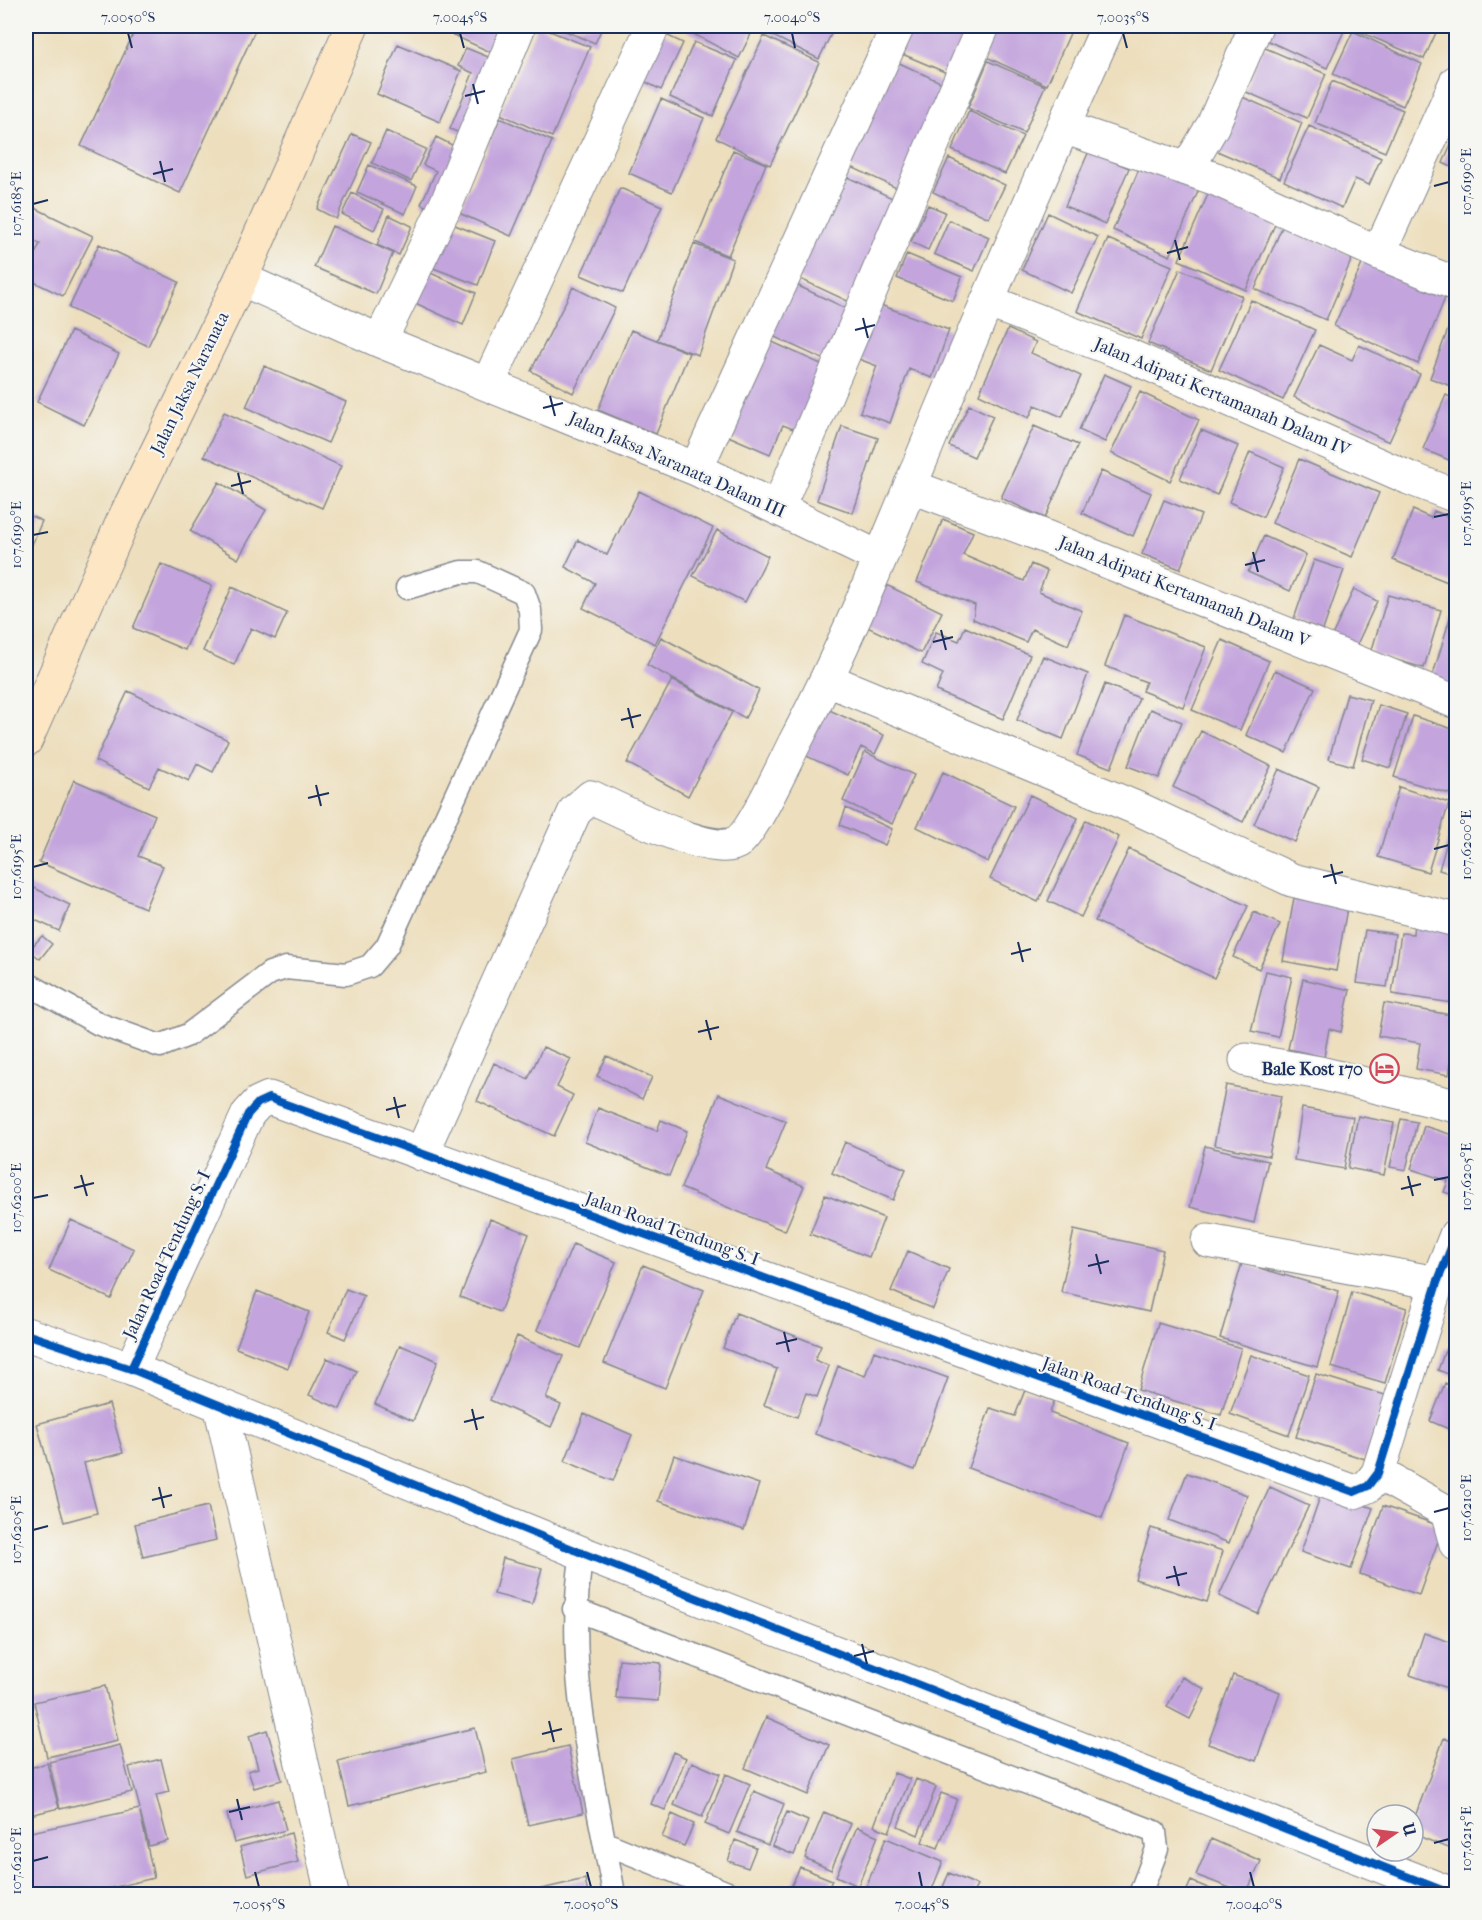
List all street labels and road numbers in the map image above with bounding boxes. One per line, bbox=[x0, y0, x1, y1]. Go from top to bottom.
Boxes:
street label: Jalan Jaksa Naranata bbox=[145, 308, 234, 460]
street label: Jalan Adipati Kertamanah Dalam IV bbox=[1089, 333, 1354, 461]
street label: Jalan Jaksa Naranata Dalam III bbox=[563, 407, 789, 522]
street label: Jalan Adipati Kertamanah Dalam V bbox=[1054, 531, 1314, 653]
street label: Jalan Road Tendung S. I bbox=[118, 1167, 215, 1344]
street label: Jalan Road Tendung S. I bbox=[580, 1187, 762, 1270]
street label: Jalan Road Tendung S. I bbox=[1037, 1352, 1219, 1435]

